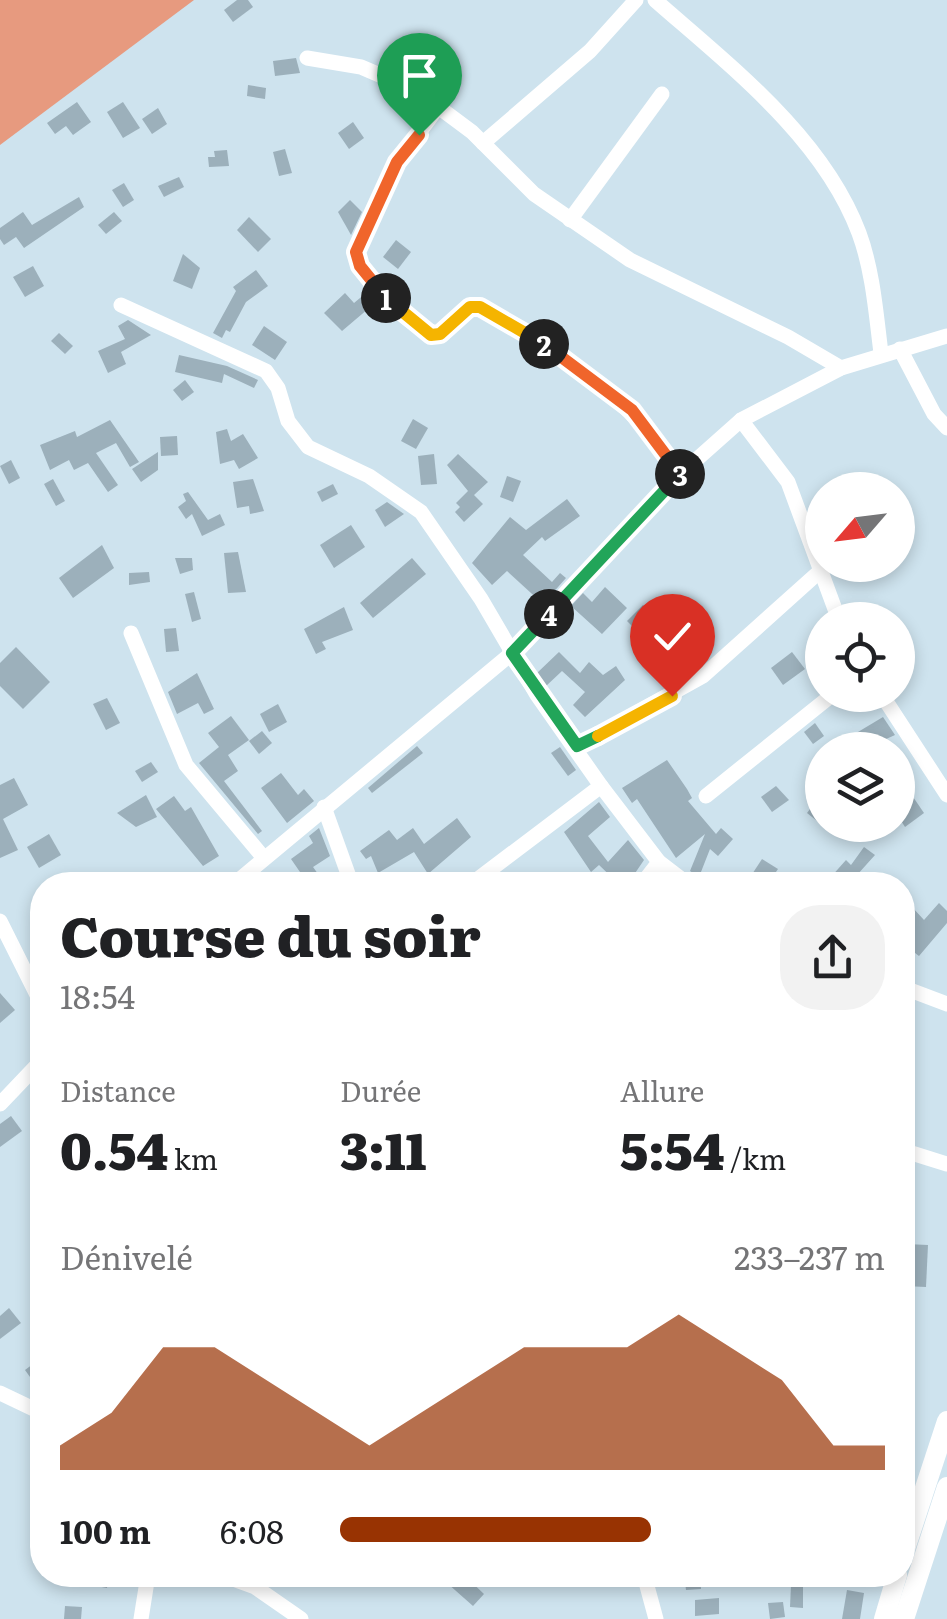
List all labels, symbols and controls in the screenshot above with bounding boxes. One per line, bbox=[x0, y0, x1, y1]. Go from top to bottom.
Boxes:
pin bbox=[377, 33, 462, 136]
icon: arrive bbox=[392, 48, 447, 103]
pin: 1 bbox=[361, 273, 411, 323]
text: 1 bbox=[380, 277, 392, 319]
pin: 2 bbox=[519, 319, 569, 369]
text: 2 bbox=[536, 323, 552, 365]
pin: 3 bbox=[655, 449, 705, 499]
text: 3 bbox=[672, 453, 688, 495]
north arrow bbox=[805, 472, 915, 582]
map controls bbox=[805, 472, 915, 842]
pin: 4 bbox=[524, 589, 574, 639]
text: 4 bbox=[541, 593, 557, 635]
pin bbox=[630, 594, 715, 697]
button: locate bbox=[805, 602, 915, 712]
icon: check bbox=[645, 609, 700, 664]
button: layers bbox=[805, 732, 915, 842]
text: Course du soir bbox=[60, 892, 481, 974]
button: share bbox=[780, 905, 885, 1010]
text: 18:54 bbox=[60, 971, 135, 1019]
text: Distance bbox=[60, 1069, 176, 1111]
text: Durée bbox=[340, 1069, 421, 1111]
text: Allure bbox=[620, 1069, 704, 1111]
text: 0.54 bbox=[60, 1111, 168, 1185]
text: 3:11 bbox=[340, 1111, 427, 1185]
text: 5:54 bbox=[620, 1111, 725, 1185]
text: km bbox=[168, 1137, 218, 1179]
text: /km bbox=[725, 1137, 786, 1179]
text: Dénivelé bbox=[60, 1232, 193, 1280]
text: 233–237 m bbox=[734, 1232, 885, 1280]
text: 100 m bbox=[60, 1506, 151, 1554]
text: 6:08 bbox=[220, 1506, 284, 1554]

